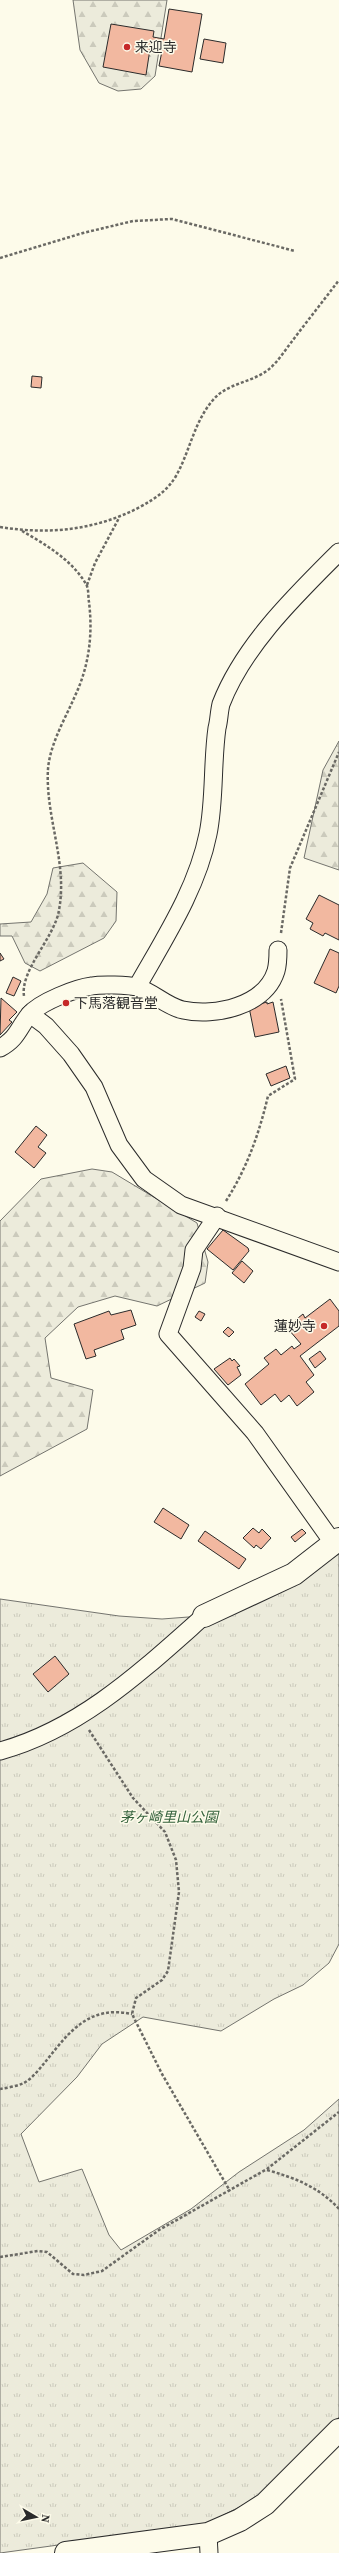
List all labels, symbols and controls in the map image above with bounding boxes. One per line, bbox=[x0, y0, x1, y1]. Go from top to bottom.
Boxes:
place label: 来迎寺 bbox=[135, 37, 177, 57]
marker: 来迎寺 bbox=[122, 42, 132, 52]
place label: 下馬落観音堂 bbox=[74, 993, 158, 1013]
marker: 下馬落観音堂 bbox=[61, 998, 71, 1008]
place label: 蓮妙寺 bbox=[274, 1316, 316, 1336]
marker: 蓮妙寺 bbox=[319, 1321, 329, 1331]
park label: 茅ヶ崎里山公園 bbox=[120, 1807, 220, 1827]
north arrow bbox=[16, 2497, 56, 2537]
text: N bbox=[37, 2513, 53, 2524]

